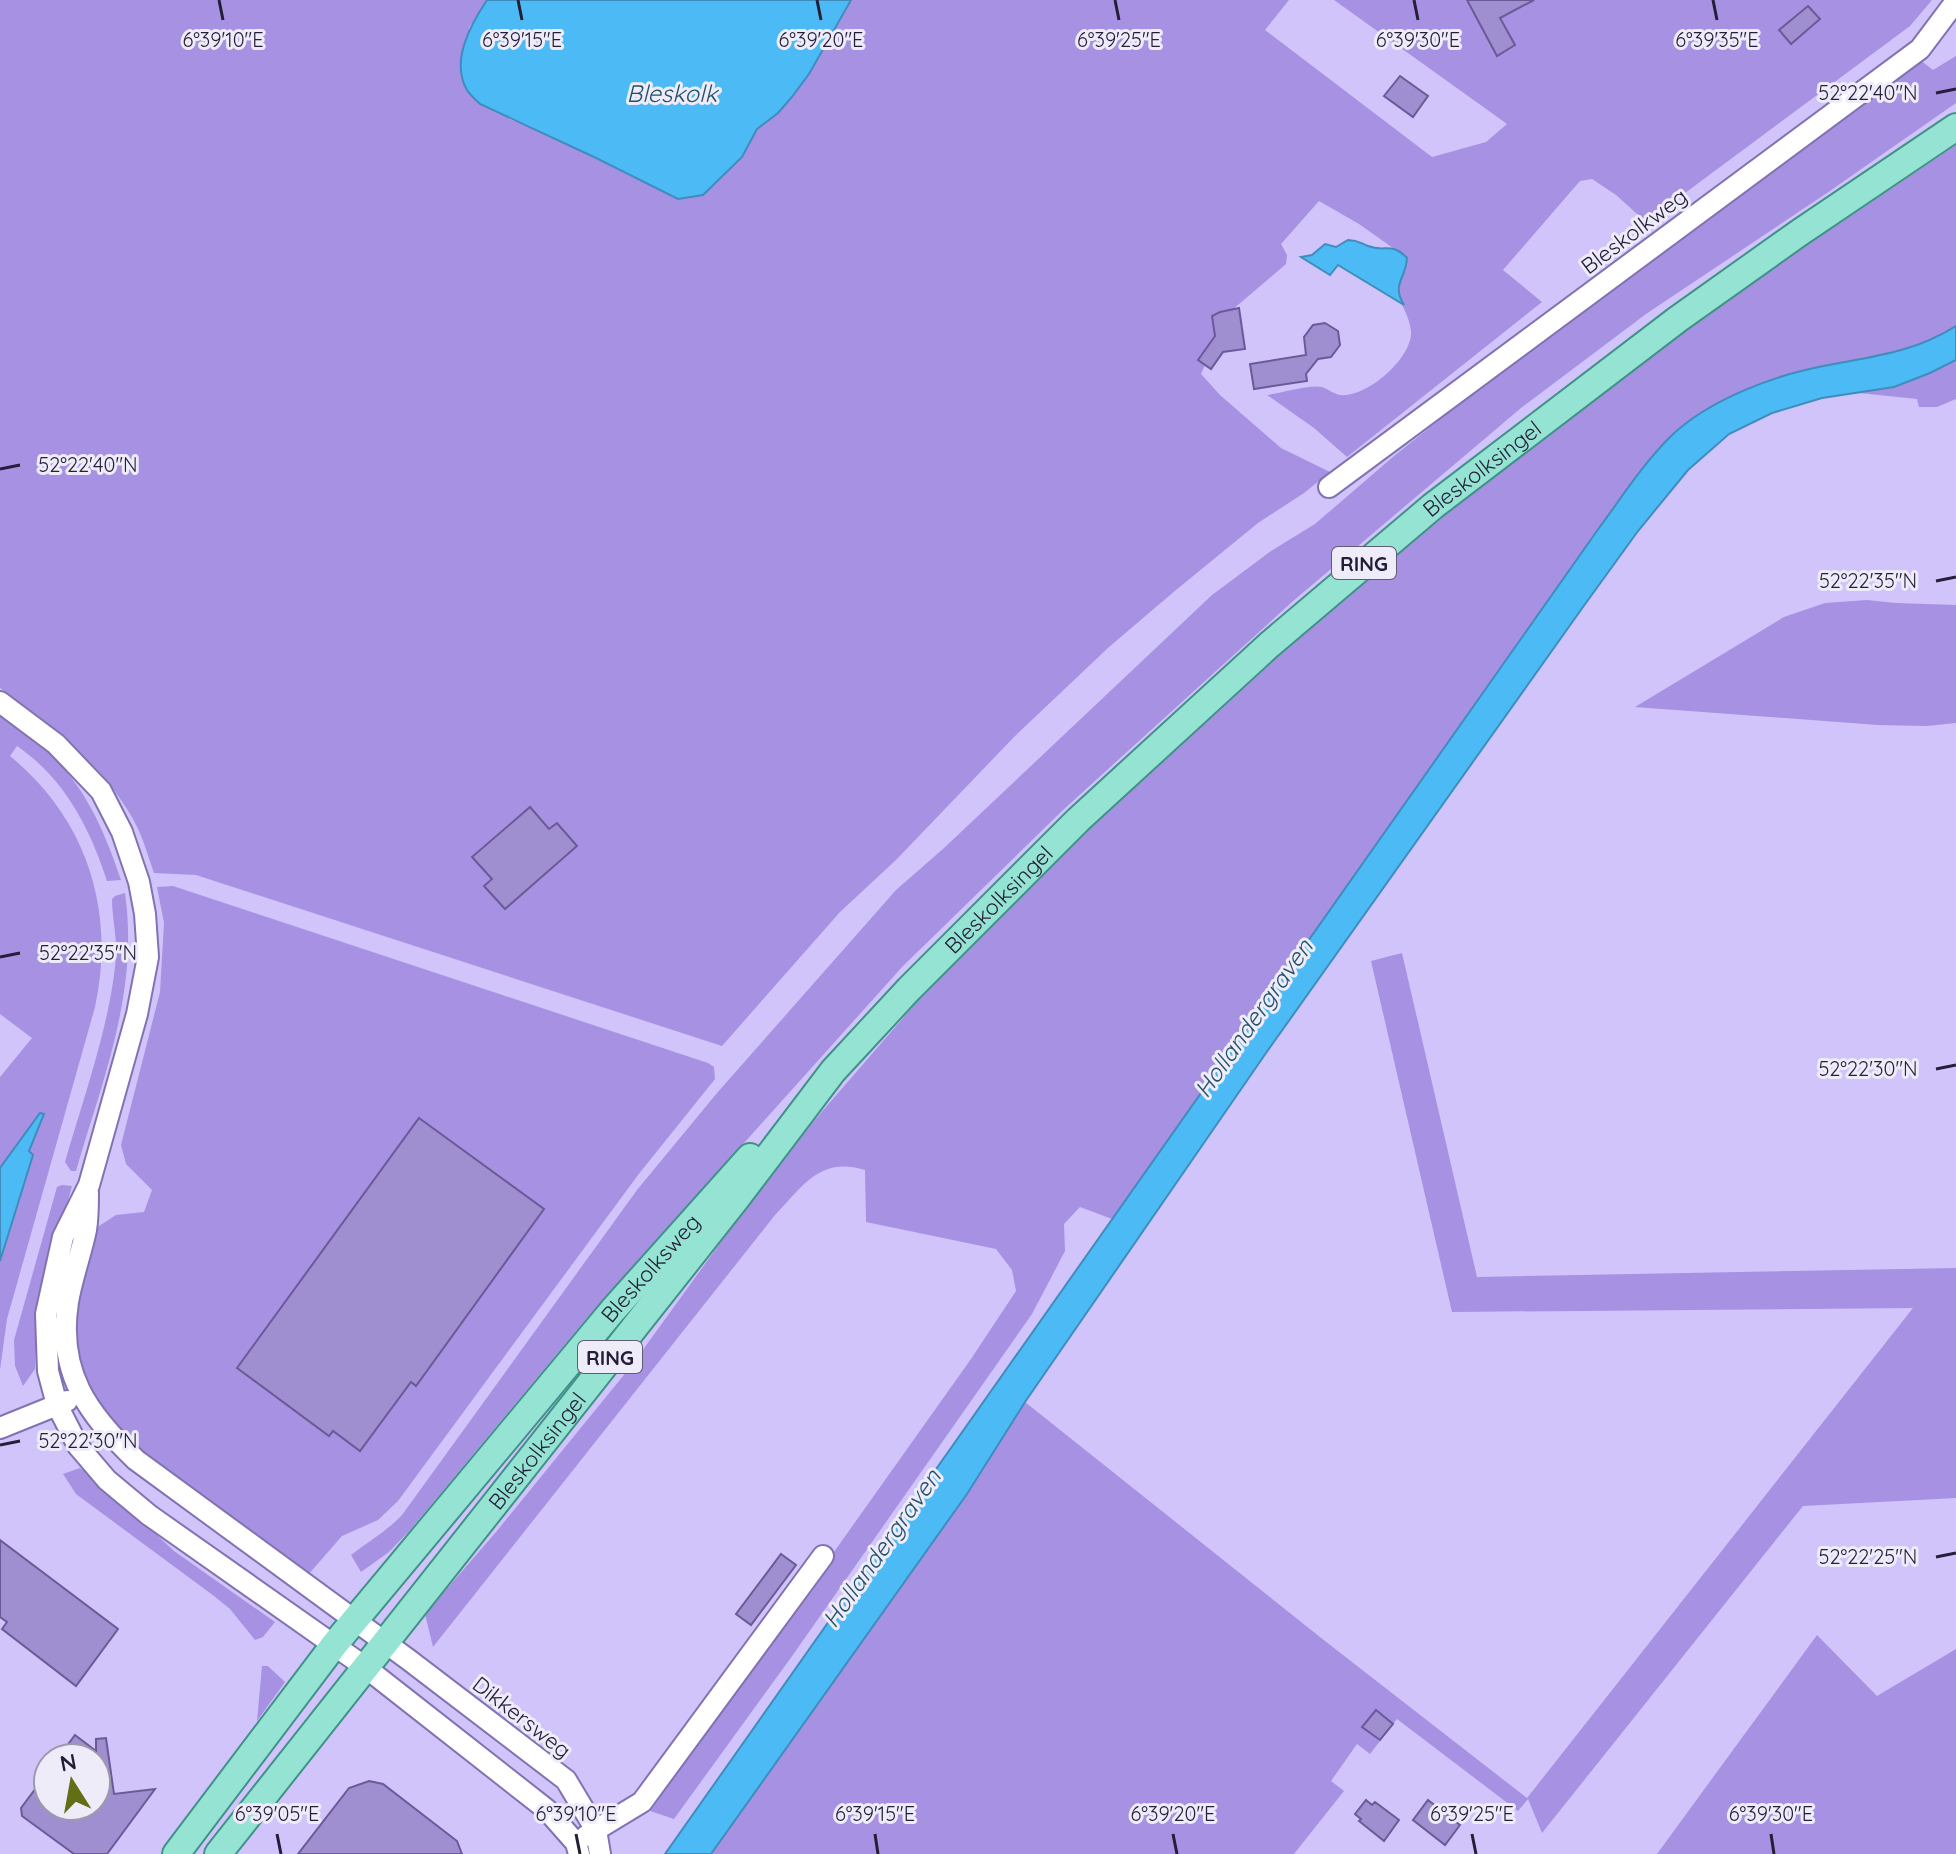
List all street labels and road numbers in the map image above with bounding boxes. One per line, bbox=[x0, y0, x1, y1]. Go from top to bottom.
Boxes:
street label: Bleskolkweg bbox=[1575, 182, 1693, 280]
street label: Bleskolksingel bbox=[1417, 415, 1547, 523]
road number: RING bbox=[1332, 547, 1396, 579]
street label: Bleskolksingel bbox=[938, 840, 1058, 960]
street label: Bleskolksweg bbox=[595, 1208, 706, 1328]
road number: RING bbox=[578, 1341, 642, 1373]
street label: Bleskolksingel bbox=[482, 1387, 592, 1515]
street label: Dikkersweg bbox=[467, 1670, 577, 1764]

